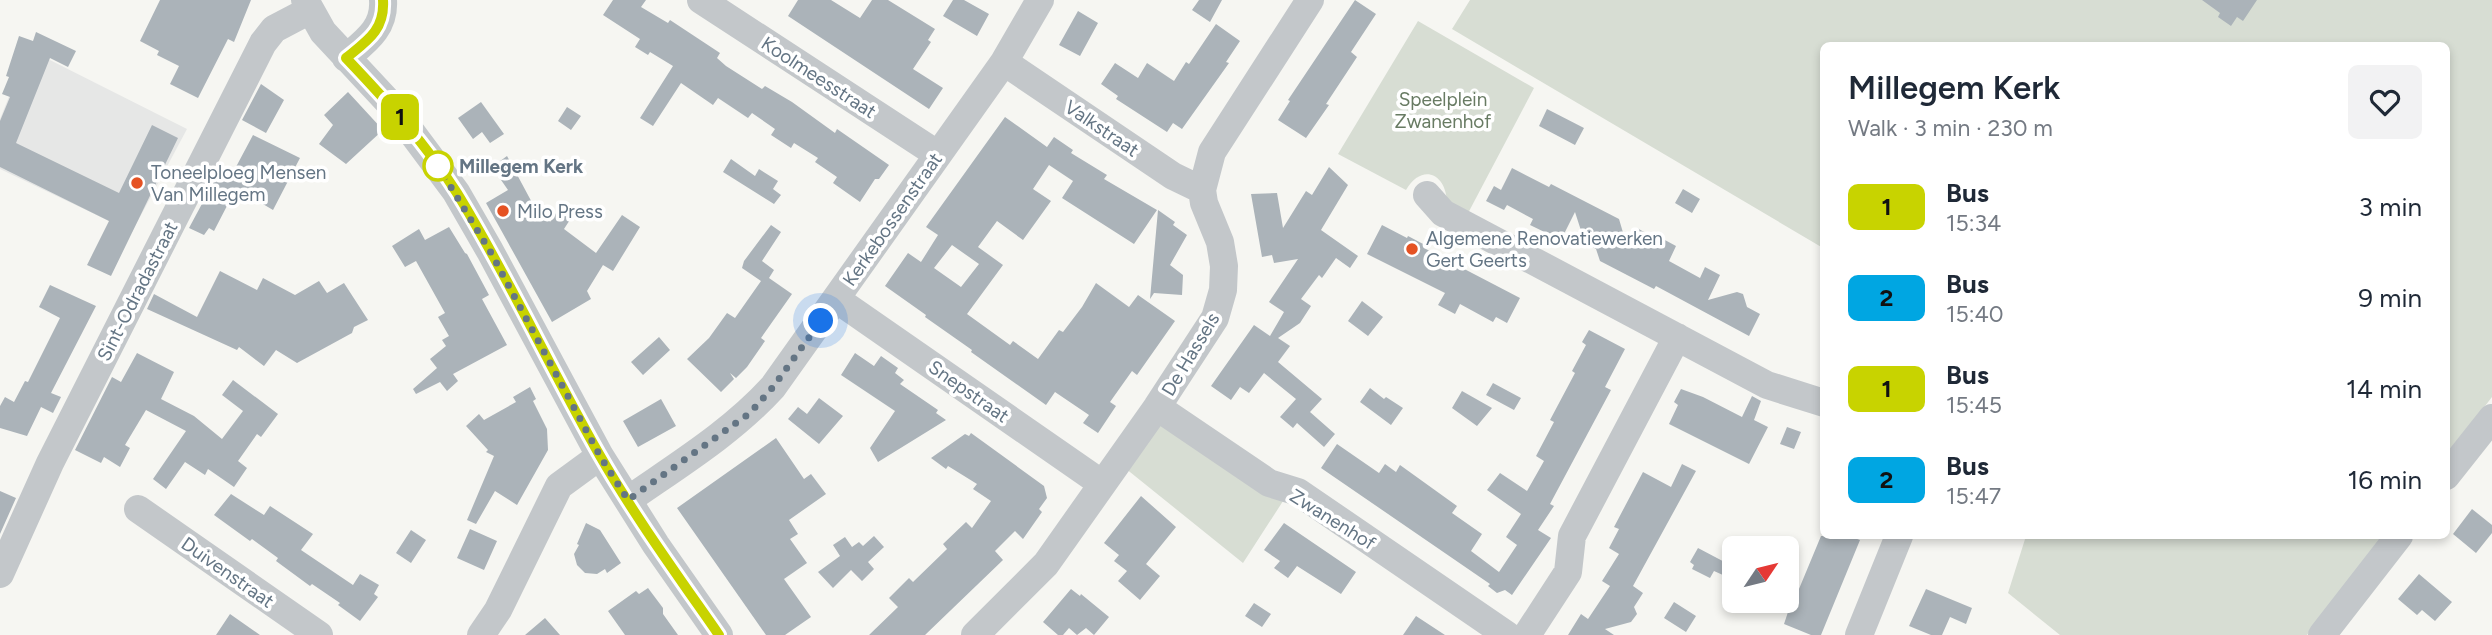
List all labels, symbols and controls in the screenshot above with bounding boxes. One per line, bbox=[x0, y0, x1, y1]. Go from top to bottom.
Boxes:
street label: Koolmeesstraat bbox=[757, 32, 881, 123]
button: heart bbox=[2348, 65, 2422, 139]
text: Millegem Kerk bbox=[1848, 68, 2060, 107]
park label: Speelplein Zwanenhof bbox=[1395, 88, 1491, 133]
line badge: 1 bbox=[377, 94, 423, 140]
street label: Valkstraat bbox=[1060, 95, 1143, 162]
text: 1 bbox=[395, 102, 405, 131]
text: Walk · 3 min · 230 m bbox=[1848, 114, 2053, 142]
street label: Kerkebossenstraat bbox=[838, 148, 947, 290]
marker: Millegem Kerk bbox=[423, 151, 453, 181]
place label: Millegem Kerk bbox=[459, 155, 584, 178]
place label: Toneelploeg Mensen Van Millegem bbox=[151, 161, 326, 206]
marker: Toneelploeg Mensen Van Millegem bbox=[129, 175, 145, 191]
text: Bus bbox=[1946, 177, 1989, 209]
text: 3 min bbox=[2359, 191, 2422, 223]
text: 1 bbox=[1881, 192, 1892, 221]
place label: Milo Press bbox=[517, 200, 603, 223]
marker: Milo Press bbox=[495, 203, 511, 219]
text: 15:34 bbox=[1946, 209, 2001, 237]
street label: Sint-Odradastraat bbox=[92, 218, 183, 365]
place label: Algemene Renovatiewerken Gert Geerts bbox=[1426, 227, 1663, 272]
marker: Algemene Renovatiewerken Gert Geerts bbox=[1404, 241, 1420, 257]
text: Bus bbox=[1946, 268, 1989, 300]
text: 9 min bbox=[2358, 282, 2422, 314]
text: 2 bbox=[1880, 283, 1893, 312]
text: 15:40 bbox=[1946, 300, 2004, 328]
your location bbox=[803, 303, 838, 338]
street label: De Hassels bbox=[1157, 308, 1224, 400]
street label: Snepstraat bbox=[924, 355, 1013, 427]
text: Bus bbox=[1946, 359, 1989, 391]
text: 14 min bbox=[2346, 373, 2422, 405]
text: 1 bbox=[1881, 374, 1892, 403]
text: 15:45 bbox=[1946, 391, 2002, 419]
text: Bus bbox=[1946, 450, 1989, 482]
text: 16 min bbox=[2347, 464, 2422, 496]
text: 2 bbox=[1880, 465, 1893, 494]
text: 15:47 bbox=[1946, 482, 2001, 510]
street label: Zwanenhof bbox=[1286, 484, 1380, 555]
street label: Duivenstraat bbox=[177, 532, 278, 613]
north arrow bbox=[1722, 536, 1799, 612]
map controls bbox=[1722, 536, 1799, 613]

